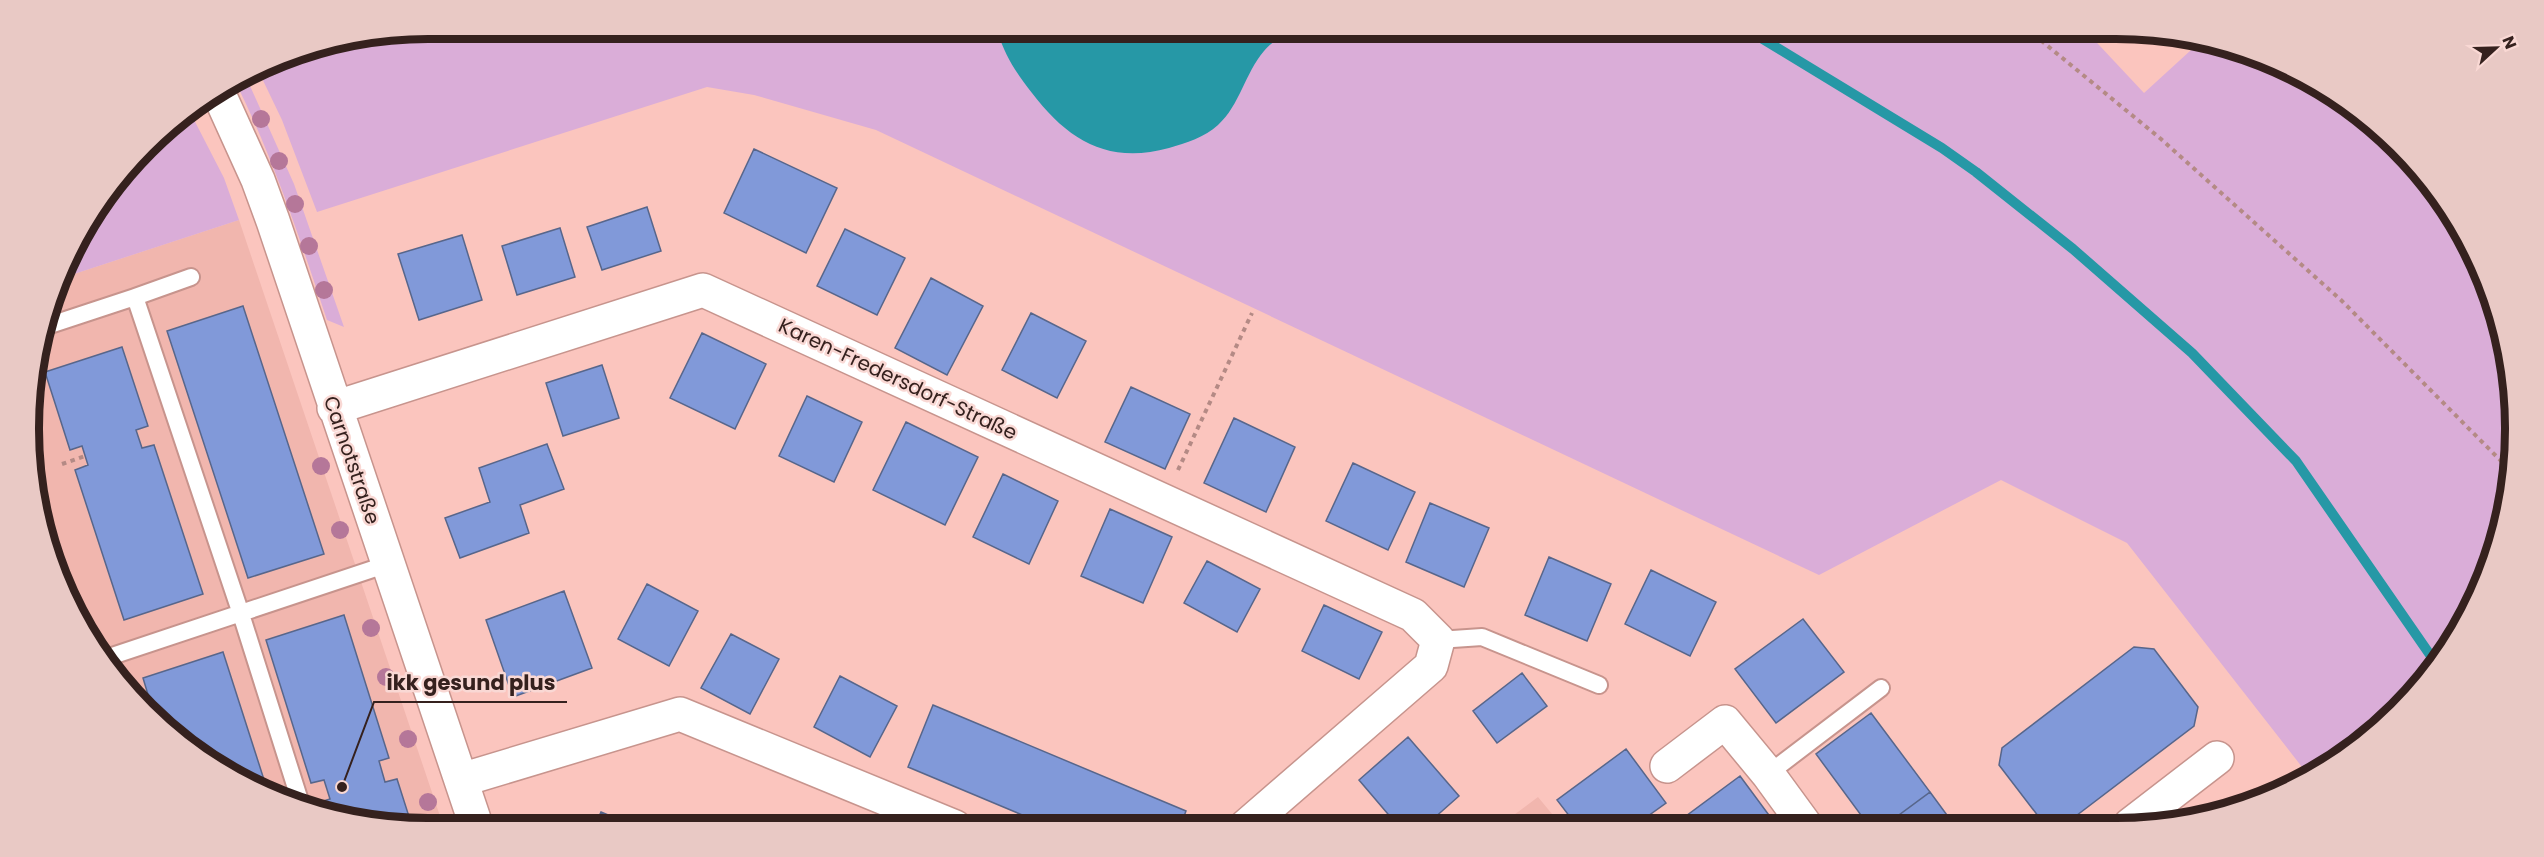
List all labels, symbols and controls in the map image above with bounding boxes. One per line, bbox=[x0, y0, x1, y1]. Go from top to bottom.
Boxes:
north arrow bbox=[2466, 18, 2526, 78]
text: N bbox=[2497, 33, 2522, 52]
street label: Karen-Fredersdorf-Straße bbox=[774, 311, 1022, 447]
street label: Carnotstraße bbox=[317, 392, 387, 528]
callout: ikk gesund plus bbox=[374, 663, 567, 702]
text: ikk gesund plus bbox=[387, 668, 555, 697]

